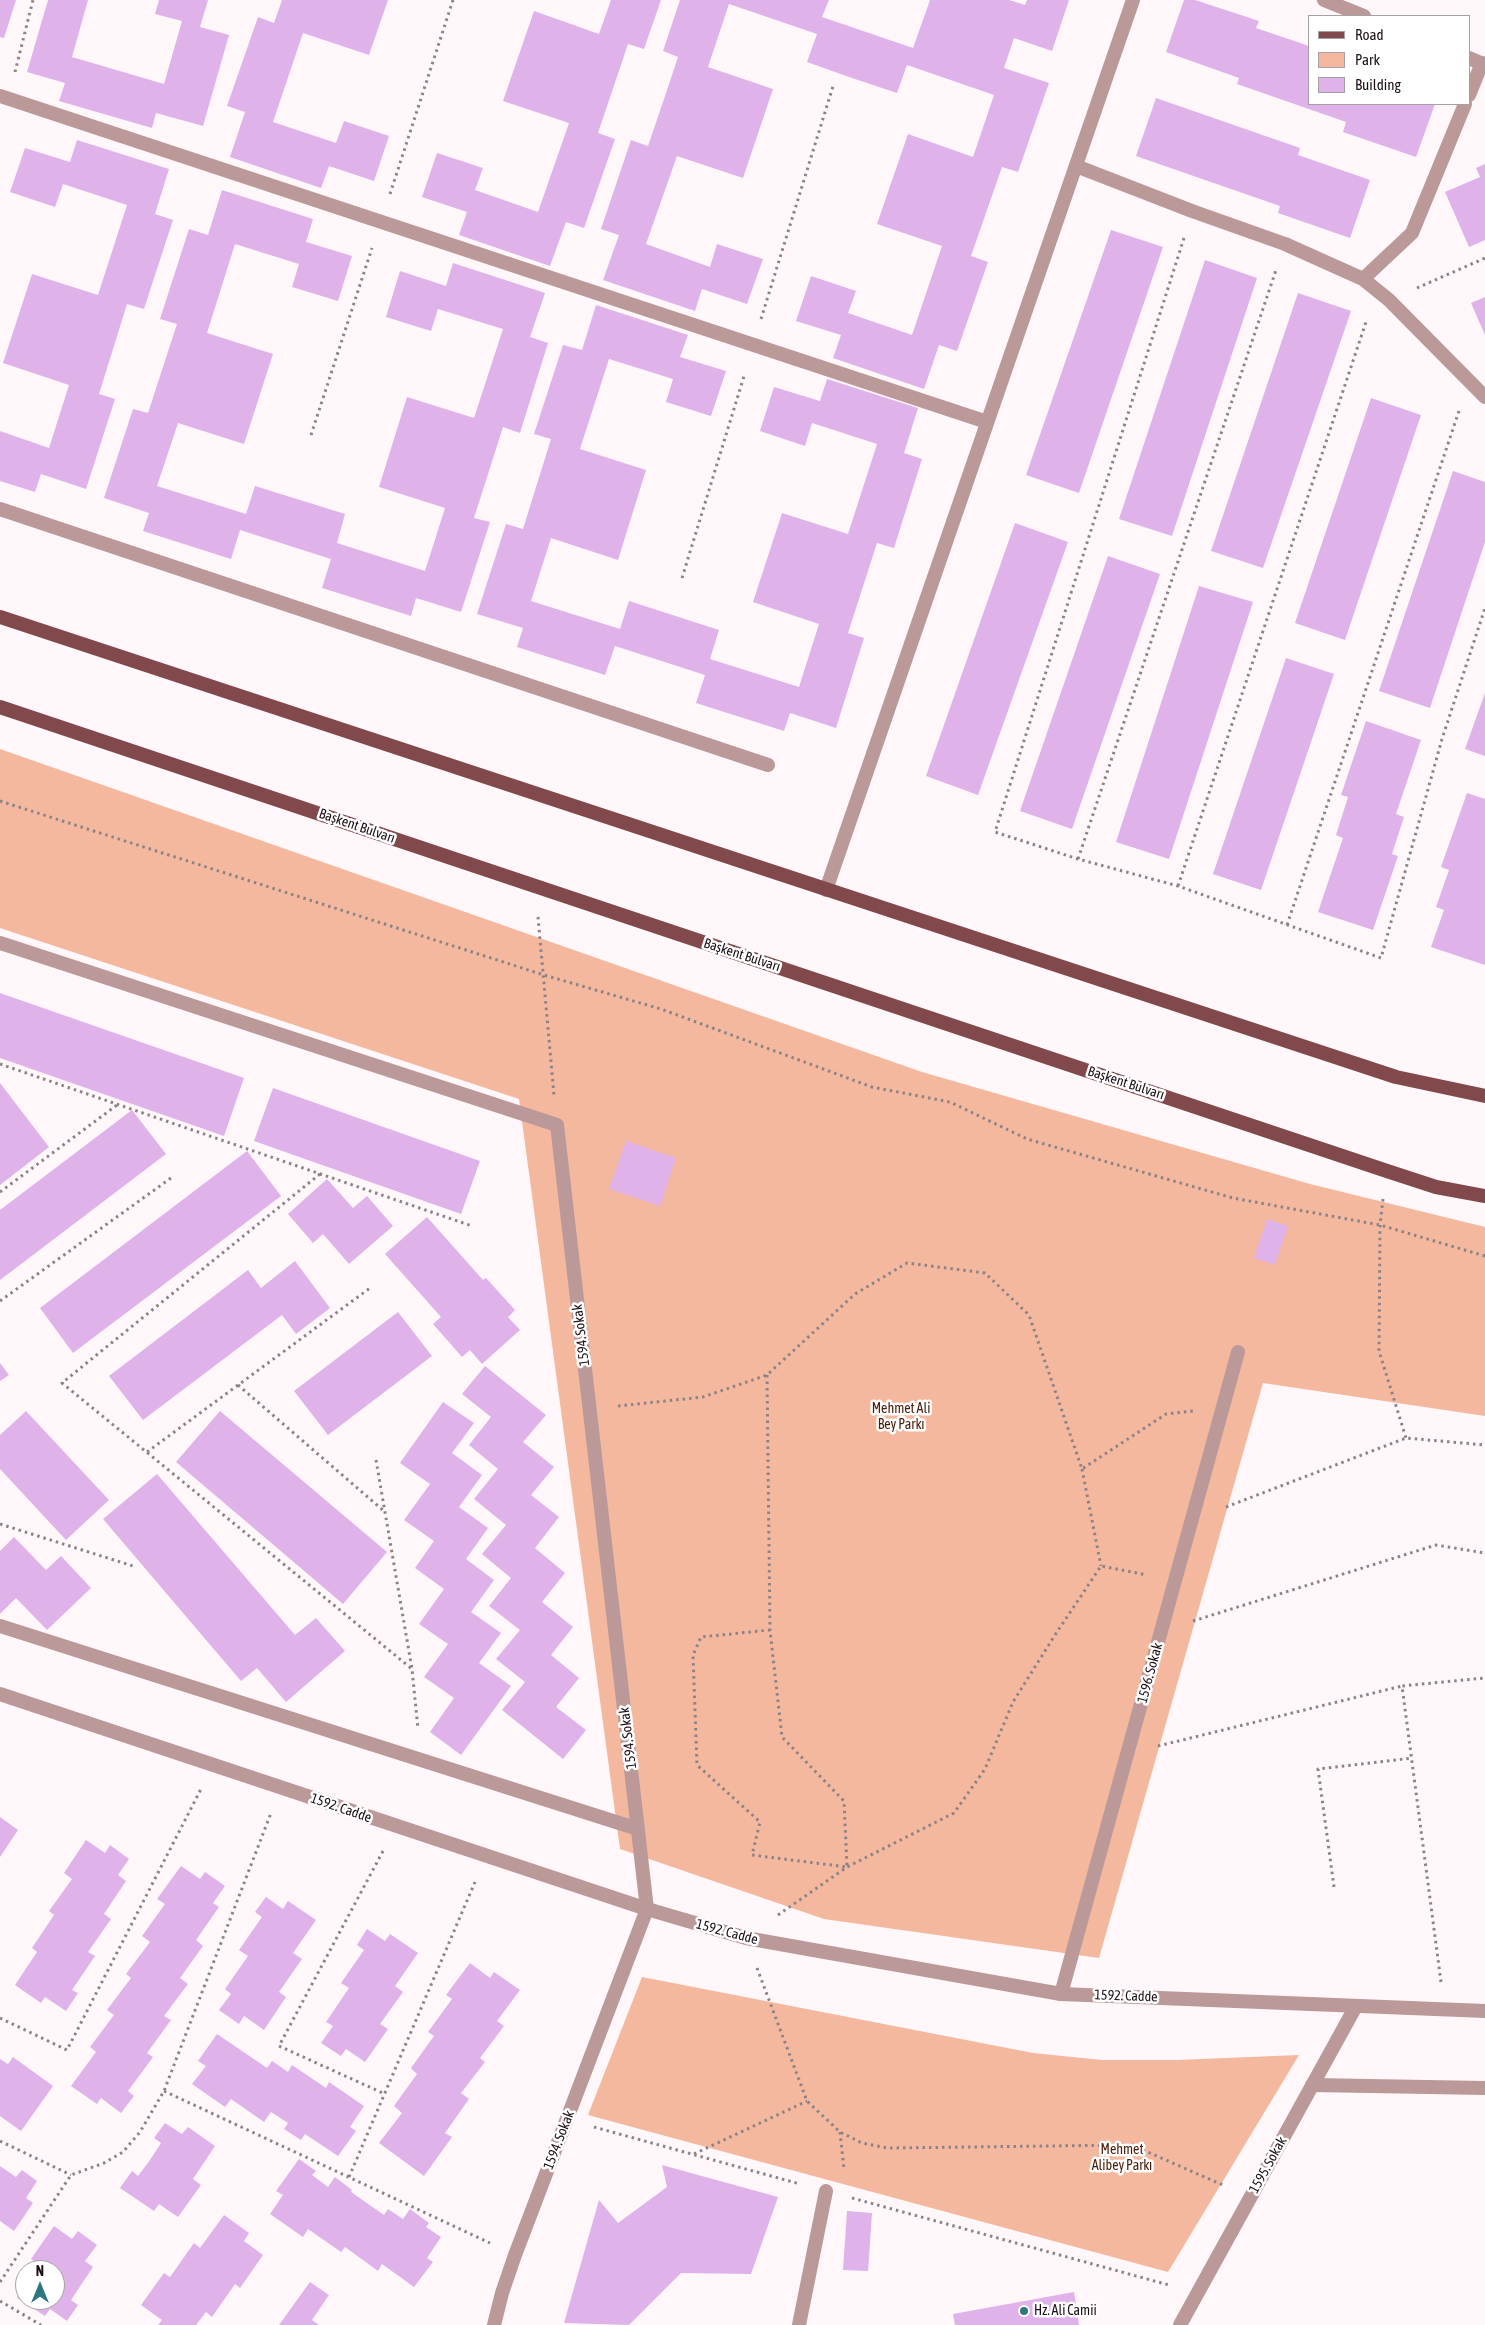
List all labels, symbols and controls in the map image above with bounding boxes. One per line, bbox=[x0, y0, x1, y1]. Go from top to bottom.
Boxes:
legend bbox=[1308, 15, 1470, 105]
text: Road bbox=[1355, 26, 1384, 43]
text: Park bbox=[1355, 51, 1380, 68]
text: Building bbox=[1355, 76, 1401, 93]
street label: Başkent Bulvarı bbox=[317, 805, 397, 847]
street label: Başkent Bulvarı bbox=[702, 935, 782, 975]
street label: Başkent Bulvarı bbox=[1086, 1063, 1166, 1103]
street label: 1594. Sokak bbox=[569, 1303, 593, 1367]
park label: Mehmet Ali Bey Parkı bbox=[872, 1401, 930, 1434]
street label: 1596. Sokak bbox=[1134, 1641, 1166, 1705]
street label: 1594. Sokak bbox=[616, 1706, 640, 1770]
street label: 1592. Cadde bbox=[308, 1790, 374, 1826]
street label: 1592. Cadde bbox=[694, 1916, 760, 1948]
street label: 1592. Cadde bbox=[1094, 1987, 1158, 2005]
street label: 1594. Sokak bbox=[540, 2108, 578, 2172]
street label: 1595. Sokak bbox=[1246, 2134, 1290, 2196]
park label: Mehmet Alibey Parkı bbox=[1092, 2142, 1152, 2174]
north arrow bbox=[15, 2260, 65, 2310]
text: N bbox=[36, 2263, 44, 2279]
place label: Hz. Ali Camii bbox=[1034, 2303, 1097, 2319]
marker: Hz. Ali Camii bbox=[1018, 2305, 1030, 2317]

